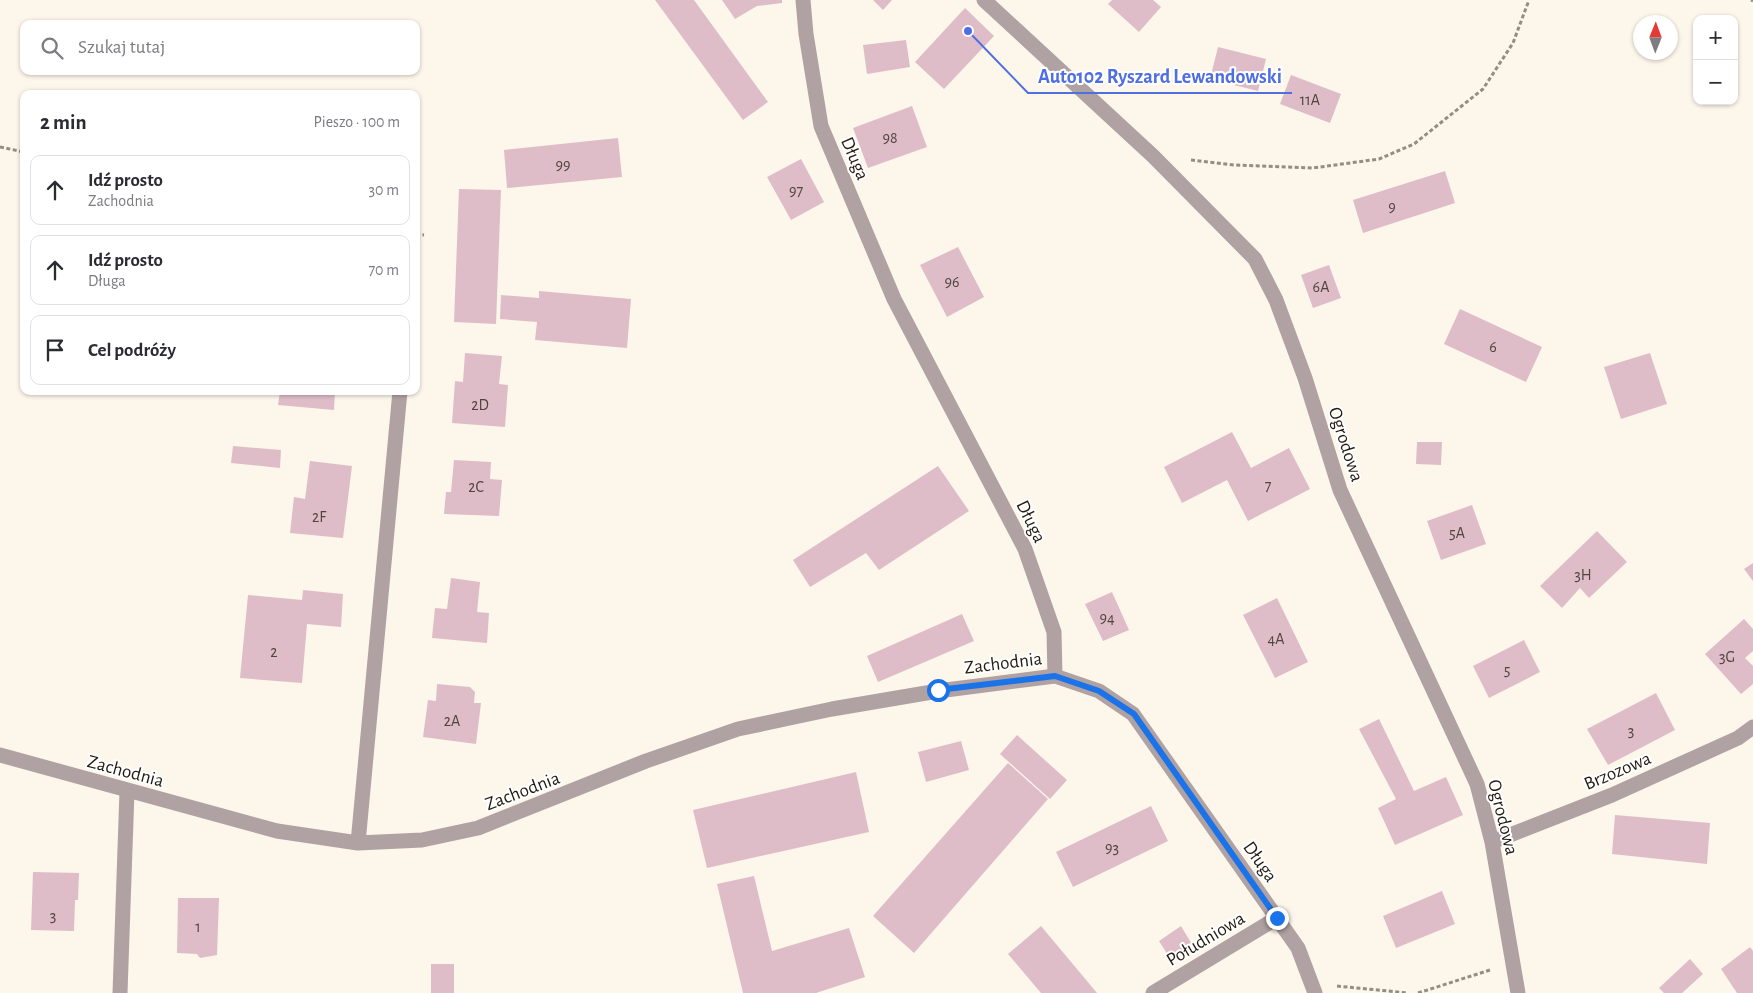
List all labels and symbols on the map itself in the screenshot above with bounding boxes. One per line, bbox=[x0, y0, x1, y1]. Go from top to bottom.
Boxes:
north arrow bbox=[1633, 15, 1678, 60]
callout: Auto102 Ryszard Lewandowski bbox=[1028, 58, 1292, 93]
text: Auto102 Ryszard Lewandowski bbox=[1038, 67, 1282, 87]
house number: 11A bbox=[1300, 92, 1320, 108]
house number: 98 bbox=[882, 130, 898, 146]
street label: Długa bbox=[837, 134, 872, 183]
house number: 99 bbox=[555, 157, 571, 173]
house number: 97 bbox=[789, 183, 803, 199]
house number: 9 bbox=[1388, 199, 1396, 215]
house number: 96 bbox=[944, 274, 960, 290]
house number: 6A bbox=[1313, 279, 1329, 295]
house number: 6 bbox=[1489, 339, 1497, 355]
house number: 2D bbox=[471, 397, 489, 413]
street label: Ogrodowa bbox=[1325, 405, 1367, 484]
house number: 7 bbox=[1265, 478, 1272, 494]
house number: 2C bbox=[468, 479, 484, 495]
street label: Długa bbox=[1012, 497, 1049, 546]
house number: 2F bbox=[312, 509, 327, 525]
house number: 5A bbox=[1449, 525, 1465, 541]
house number: 3H bbox=[1574, 567, 1592, 583]
house number: 94 bbox=[1099, 610, 1115, 626]
house number: 4A bbox=[1268, 631, 1284, 647]
house number: 2 bbox=[270, 644, 278, 660]
street label: Zachodnia bbox=[963, 649, 1043, 678]
house number: 3G bbox=[1719, 649, 1735, 665]
house number: 5 bbox=[1504, 662, 1510, 678]
route start bbox=[927, 679, 950, 702]
house number: 2A bbox=[444, 713, 460, 729]
house number: 3 bbox=[1628, 723, 1634, 739]
street label: Brzozowa bbox=[1581, 749, 1654, 794]
street label: Zachodnia bbox=[85, 752, 166, 791]
street label: Zachodnia bbox=[483, 768, 563, 814]
street label: Ogrodowa bbox=[1484, 778, 1521, 857]
street label: Długa bbox=[1239, 838, 1280, 886]
house number: 93 bbox=[1105, 840, 1119, 856]
route end bbox=[1266, 907, 1289, 930]
house number: 3 bbox=[50, 908, 56, 924]
street label: Południowa bbox=[1163, 908, 1248, 970]
house number: 1 bbox=[195, 919, 201, 935]

